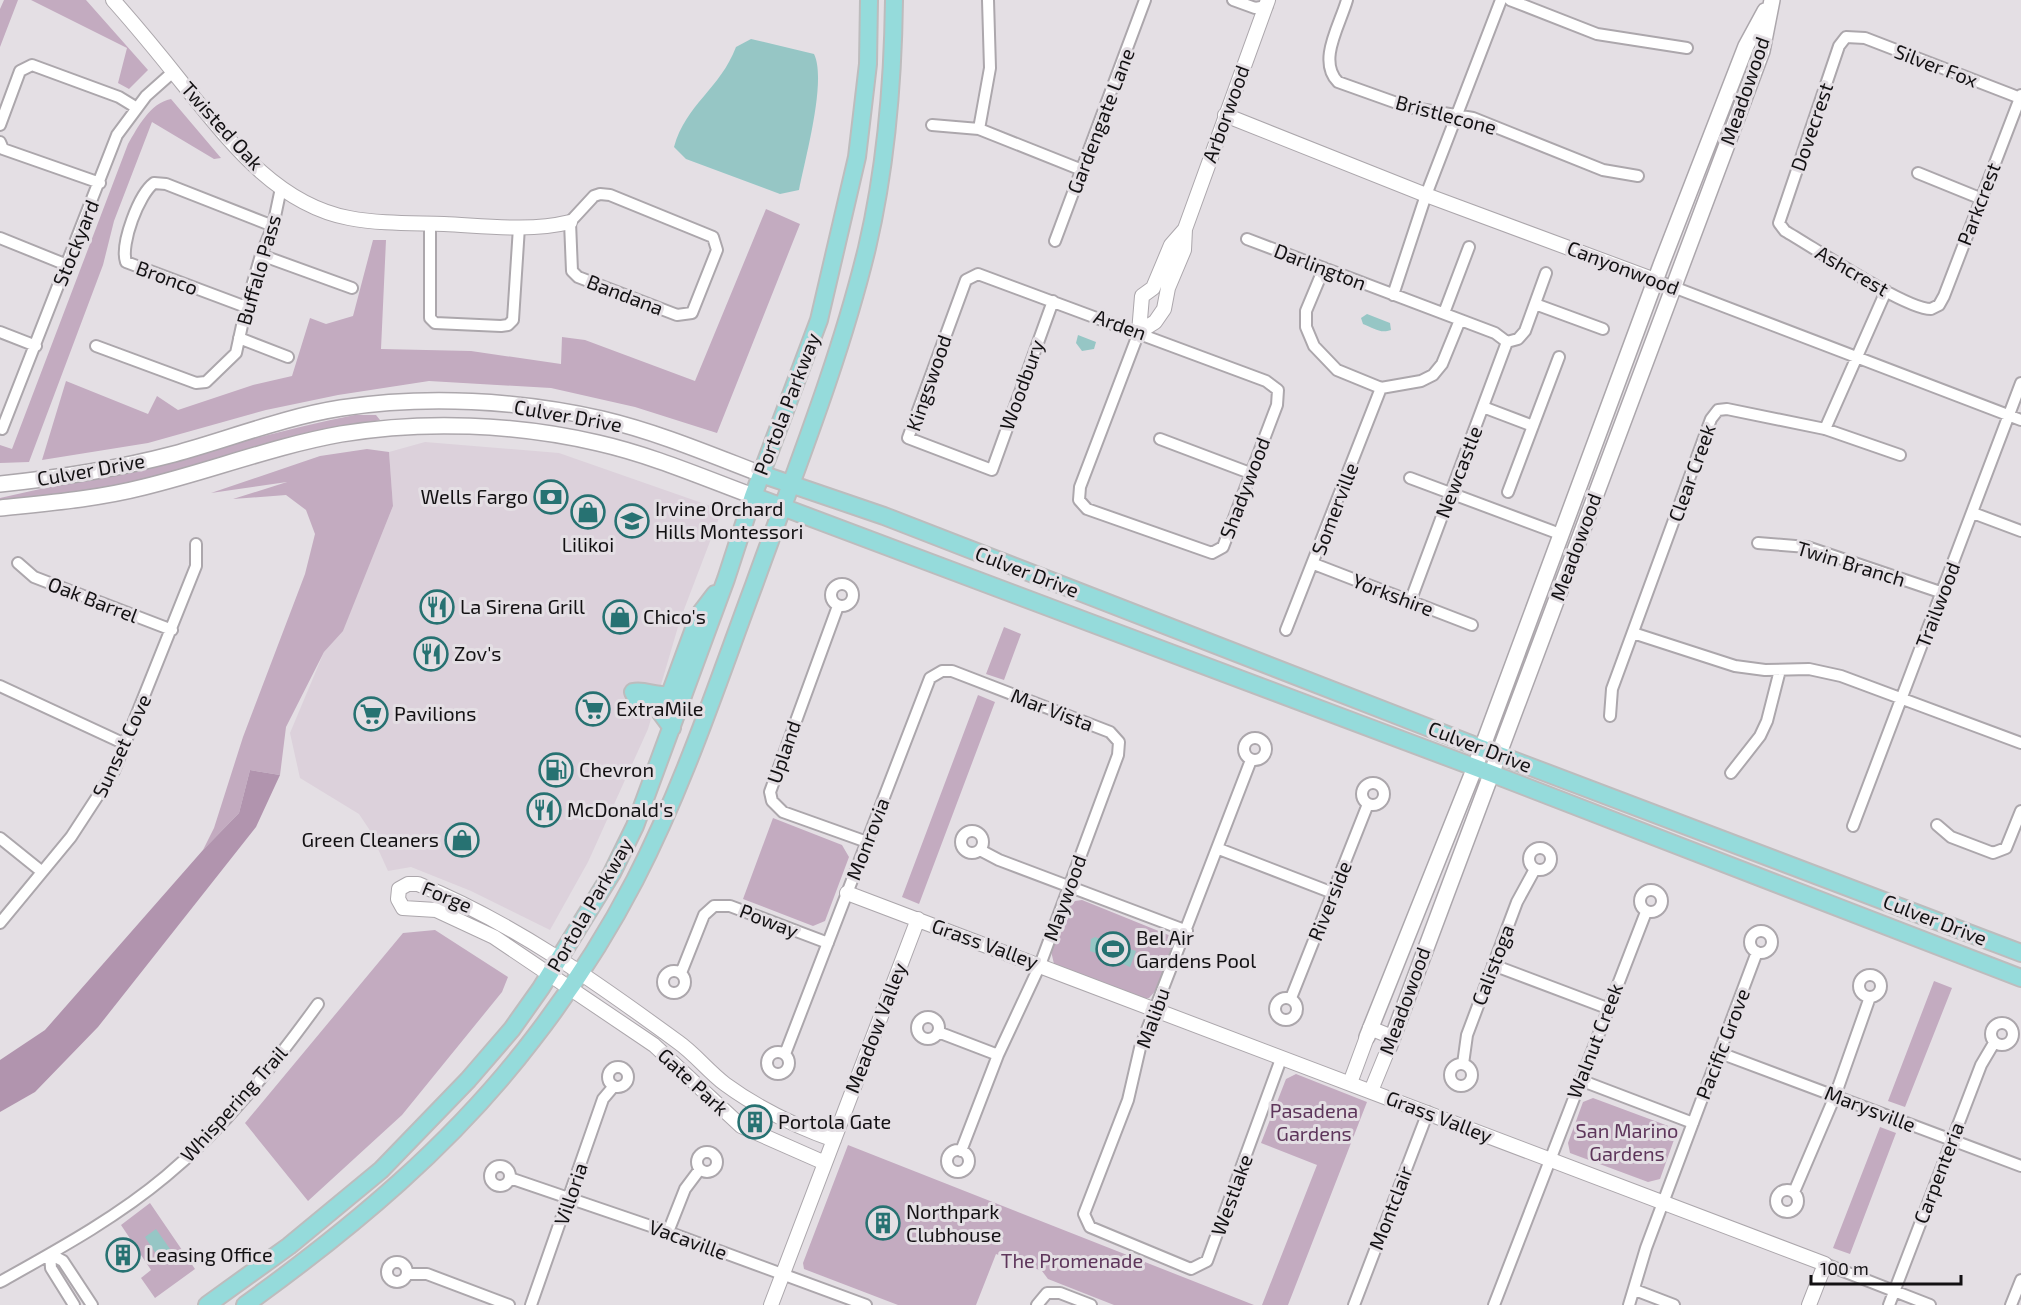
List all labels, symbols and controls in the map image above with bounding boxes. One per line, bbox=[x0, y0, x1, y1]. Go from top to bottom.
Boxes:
street label: Meadowood bbox=[1714, 34, 1774, 148]
street label: Silver Fox bbox=[1891, 38, 1982, 92]
street label: Gardengate Lane bbox=[1061, 45, 1139, 197]
street label: Arborwood bbox=[1196, 62, 1254, 166]
street label: Twisted Oak bbox=[177, 76, 269, 174]
street label: Dovecrest bbox=[1785, 79, 1837, 174]
street label: Bristlecone bbox=[1393, 89, 1499, 139]
street label: Parkcrest bbox=[1951, 159, 2005, 248]
street label: Stockyard bbox=[47, 196, 103, 289]
street label: Buffalo Pass bbox=[231, 212, 285, 328]
street label: Canyonwood bbox=[1564, 235, 1683, 299]
street label: Darlington bbox=[1271, 238, 1370, 295]
street label: Ashcrest bbox=[1812, 240, 1894, 301]
street label: Bronco bbox=[133, 255, 202, 299]
street label: Bandana bbox=[584, 269, 667, 320]
street label: Arden bbox=[1091, 304, 1150, 345]
street label: Portola Parkway bbox=[748, 329, 824, 478]
street label: Kingswood bbox=[900, 331, 956, 434]
street label: Woodbury bbox=[994, 336, 1049, 433]
street label: Culver Drive bbox=[512, 394, 624, 436]
street label: Clear Creek bbox=[1662, 421, 1720, 525]
street label: Newcastle bbox=[1430, 422, 1487, 521]
street label: Shadywood bbox=[1214, 434, 1274, 542]
street label: Culver Drive bbox=[35, 448, 147, 490]
street label: Somerville bbox=[1305, 459, 1363, 558]
bank icon: Wells Fargo bbox=[533, 479, 569, 515]
place label: Wells Fargo bbox=[420, 484, 528, 508]
street label: Meadowood bbox=[1545, 490, 1606, 604]
shop icon: Lilikoi bbox=[570, 494, 606, 530]
place label: Irvine Orchard Hills Montessori bbox=[655, 496, 803, 543]
school or university icon: Irvine Orchard Hills Montessori bbox=[614, 503, 650, 539]
place label: Lilikoi bbox=[562, 532, 614, 556]
street label: Twin Branch bbox=[1794, 535, 1908, 591]
street label: Culver Drive bbox=[972, 540, 1083, 602]
street label: Trailwood bbox=[1910, 558, 1964, 651]
street label: Yorkshire bbox=[1349, 568, 1437, 620]
street label: Oak Barrel bbox=[45, 571, 142, 627]
restaurant icon: La Sirena Grill bbox=[419, 589, 455, 625]
place label: La Sirena Grill bbox=[460, 594, 585, 618]
shop icon: Chico's bbox=[602, 599, 638, 635]
place label: Chico's bbox=[643, 604, 706, 628]
restaurant icon: Zov's bbox=[413, 636, 449, 672]
place label: Zov's bbox=[454, 641, 502, 665]
street label: Mar Vista bbox=[1008, 682, 1097, 736]
street label: Sunset Cove bbox=[87, 690, 155, 801]
supermarket icon: ExtraMile bbox=[575, 691, 611, 727]
supermarket icon: Pavilions bbox=[353, 696, 389, 732]
place label: ExtraMile bbox=[616, 696, 704, 720]
place label: Pavilions bbox=[394, 701, 476, 725]
street label: Culver Drive bbox=[1425, 715, 1536, 777]
street label: Upland bbox=[761, 717, 805, 786]
fuel station icon: Chevron bbox=[538, 752, 574, 788]
place label: Chevron bbox=[579, 757, 654, 781]
restaurant icon: McDonald's bbox=[526, 792, 562, 828]
street label: Monrovia bbox=[840, 794, 894, 883]
place label: McDonald's bbox=[567, 797, 673, 821]
shop icon: Green Cleaners bbox=[444, 822, 480, 858]
place label: Green Cleaners bbox=[302, 827, 439, 851]
street label: Portola Parkway bbox=[541, 833, 637, 976]
street label: Maywood bbox=[1037, 851, 1091, 944]
street label: Riverside bbox=[1302, 857, 1356, 944]
street label: Forge bbox=[419, 875, 476, 917]
street label: Culver Drive bbox=[1880, 888, 1991, 950]
street label: Poway bbox=[737, 898, 803, 942]
street label: Grass Valley bbox=[929, 913, 1042, 974]
street label: Calistoga bbox=[1466, 921, 1518, 1008]
place label: Bel Air Gardens Pool bbox=[1136, 925, 1256, 972]
sports icon: Bel Air Gardens Pool bbox=[1095, 931, 1131, 967]
street label: Meadowood bbox=[1374, 944, 1435, 1058]
street label: Meadow Valley bbox=[839, 959, 911, 1096]
street label: Walnut Creek bbox=[1561, 980, 1627, 1102]
street label: Malibu bbox=[1130, 984, 1174, 1051]
street label: Pacific Grove bbox=[1690, 985, 1754, 1102]
street label: Whispering Trail bbox=[175, 1040, 292, 1166]
street label: Gate Park bbox=[654, 1043, 734, 1120]
street label: Marysville bbox=[1822, 1080, 1919, 1136]
street label: Grass Valley bbox=[1383, 1085, 1496, 1147]
park label: Pasadena Gardens bbox=[1270, 1098, 1358, 1145]
building icon: Portola Gate bbox=[737, 1104, 773, 1140]
place label: Portola Gate bbox=[778, 1109, 891, 1133]
park label: San Marino Gardens bbox=[1576, 1118, 1678, 1165]
street label: Carpenteria bbox=[1908, 1119, 1968, 1227]
street label: Westlake bbox=[1205, 1151, 1257, 1239]
street label: Villoria bbox=[548, 1159, 592, 1228]
street label: Montclair bbox=[1363, 1162, 1417, 1253]
place label: Northpark Clubhouse bbox=[906, 1199, 1001, 1246]
building icon: Northpark Clubhouse bbox=[865, 1205, 901, 1241]
street label: Vacaville bbox=[646, 1214, 731, 1264]
building icon: Leasing Office bbox=[105, 1237, 141, 1273]
place label: Leasing Office bbox=[146, 1242, 273, 1266]
park label: The Promenade bbox=[1001, 1248, 1143, 1272]
scale bar bbox=[1811, 1248, 1961, 1286]
text: 100 m bbox=[1820, 1257, 1869, 1279]

